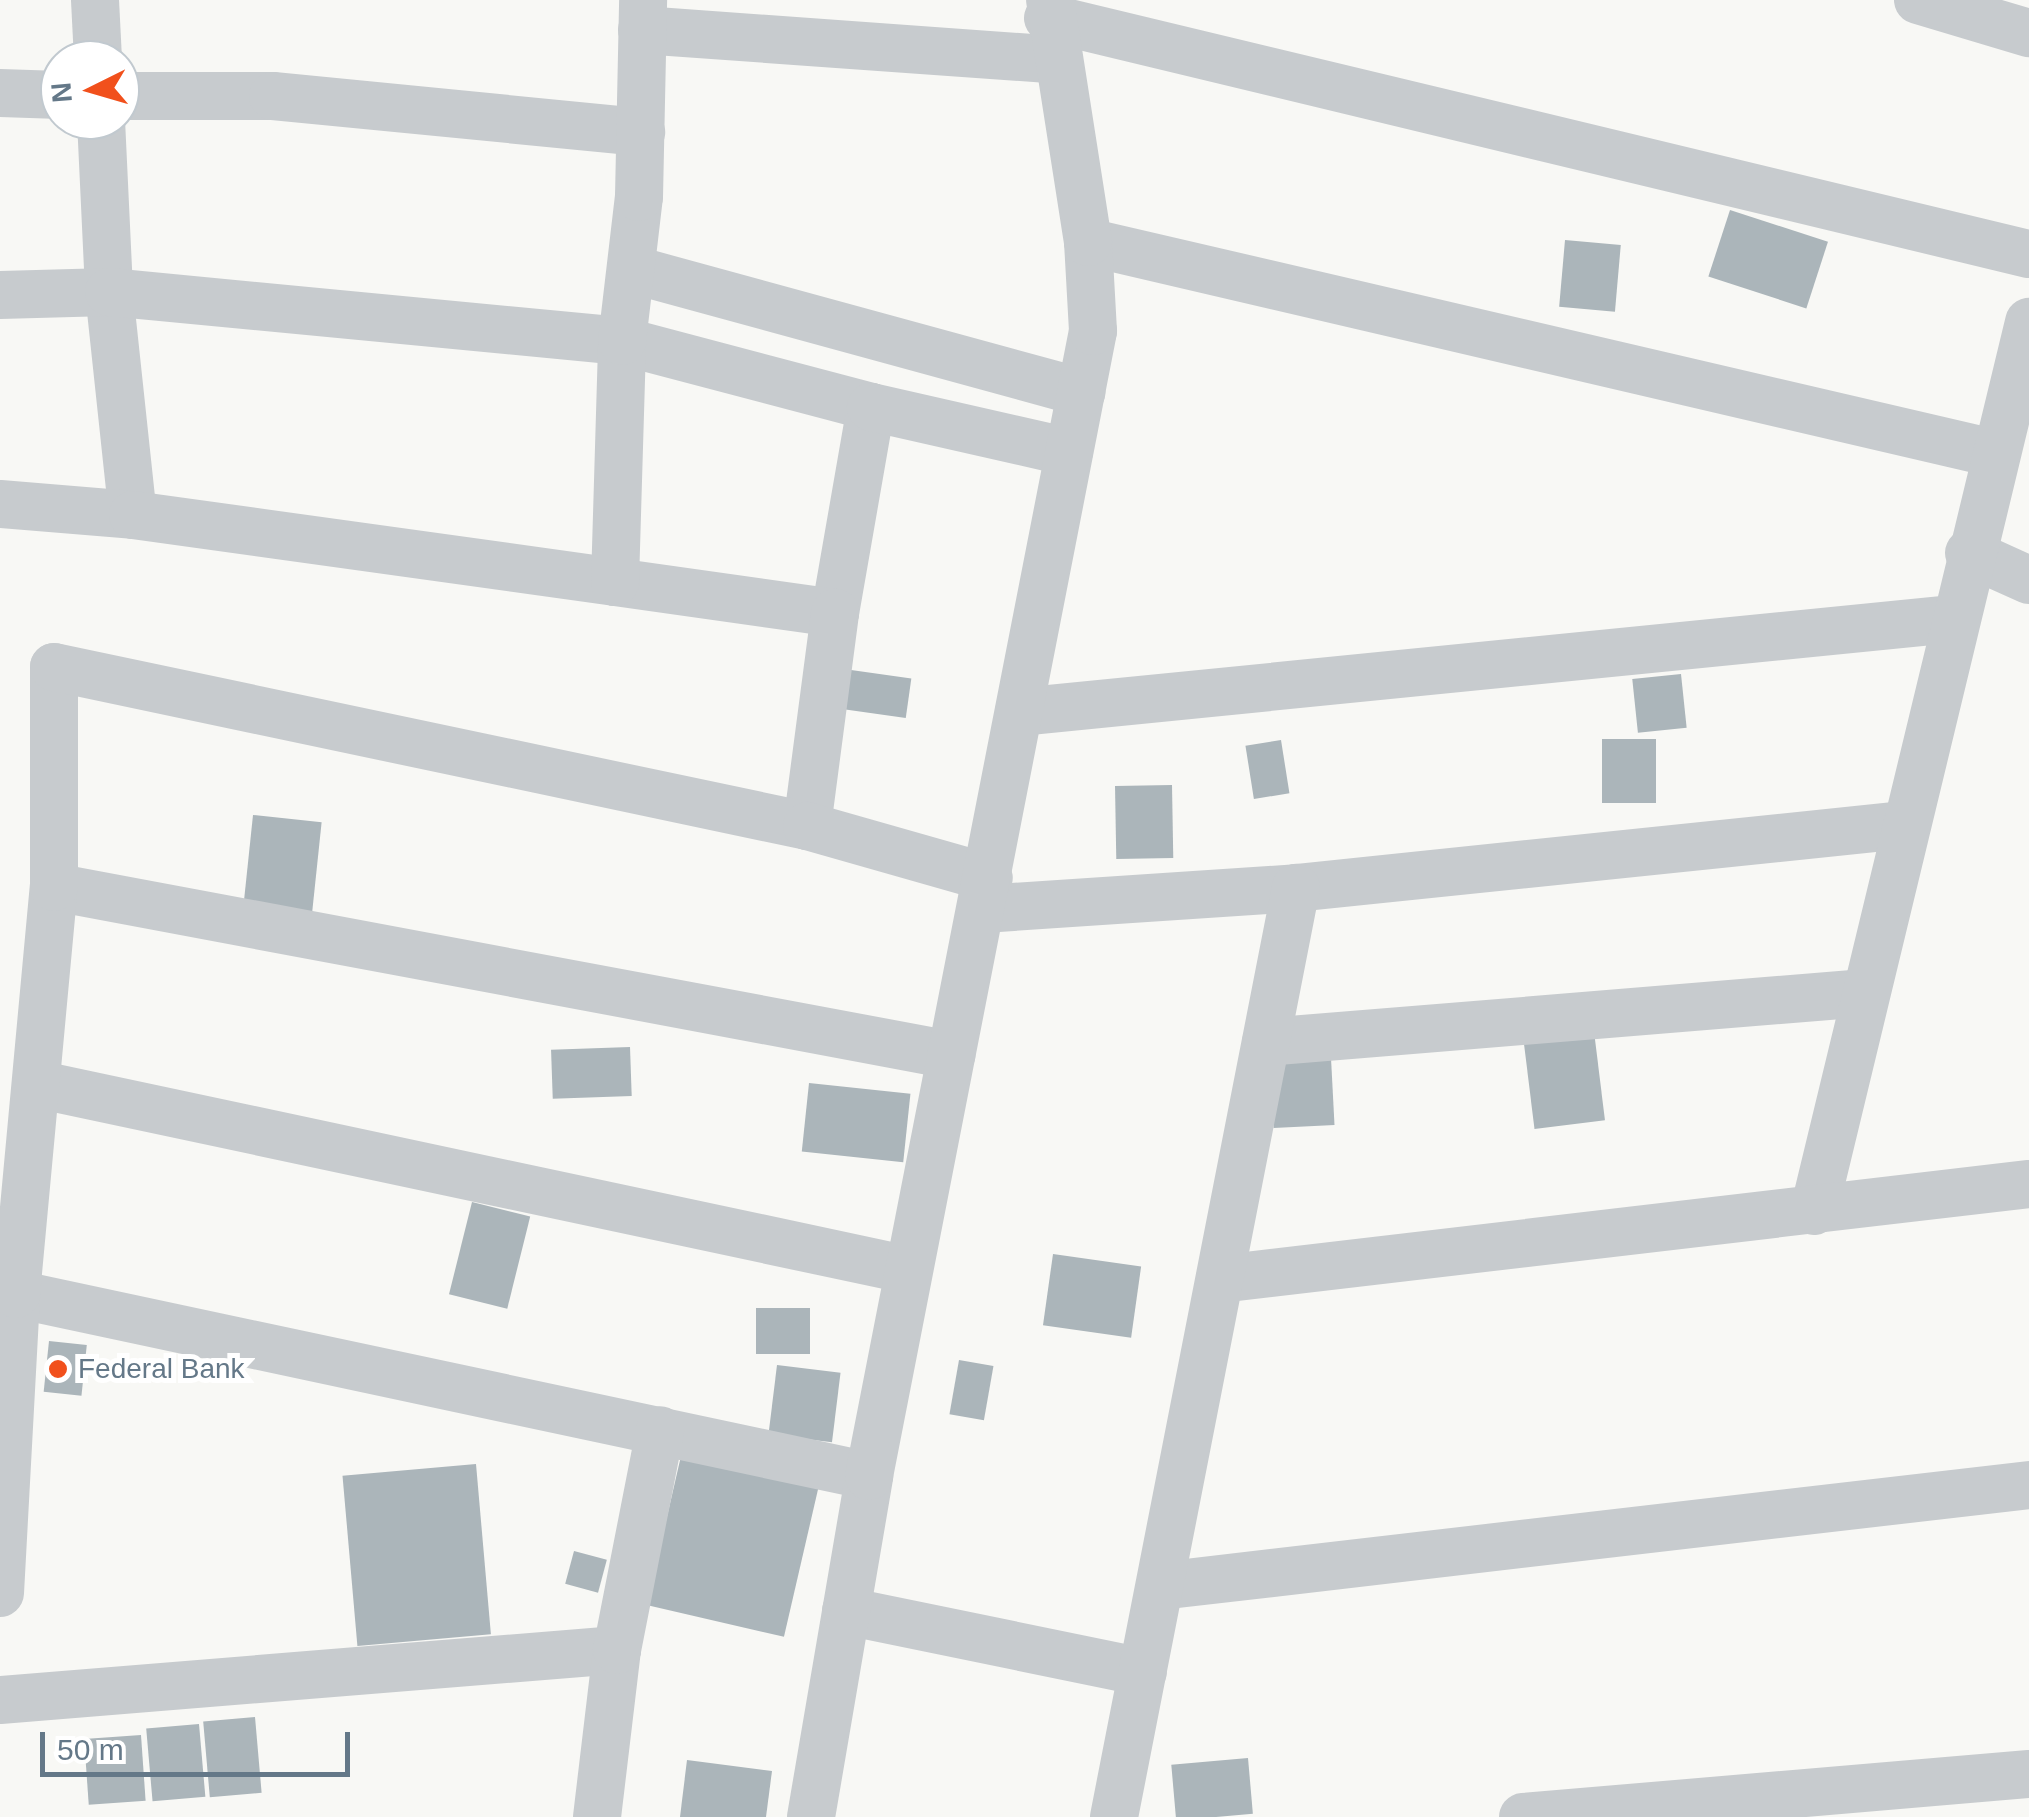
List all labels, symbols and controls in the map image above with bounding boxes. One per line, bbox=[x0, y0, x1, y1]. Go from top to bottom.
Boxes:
north arrow bbox=[40, 40, 140, 140]
text: N bbox=[45, 81, 78, 104]
place label: Federal Bank bbox=[78, 1352, 245, 1386]
marker: Federal Bank bbox=[47, 1358, 69, 1380]
scale bar bbox=[45, 1712, 355, 1774]
text: 50 m bbox=[57, 1733, 124, 1766]

